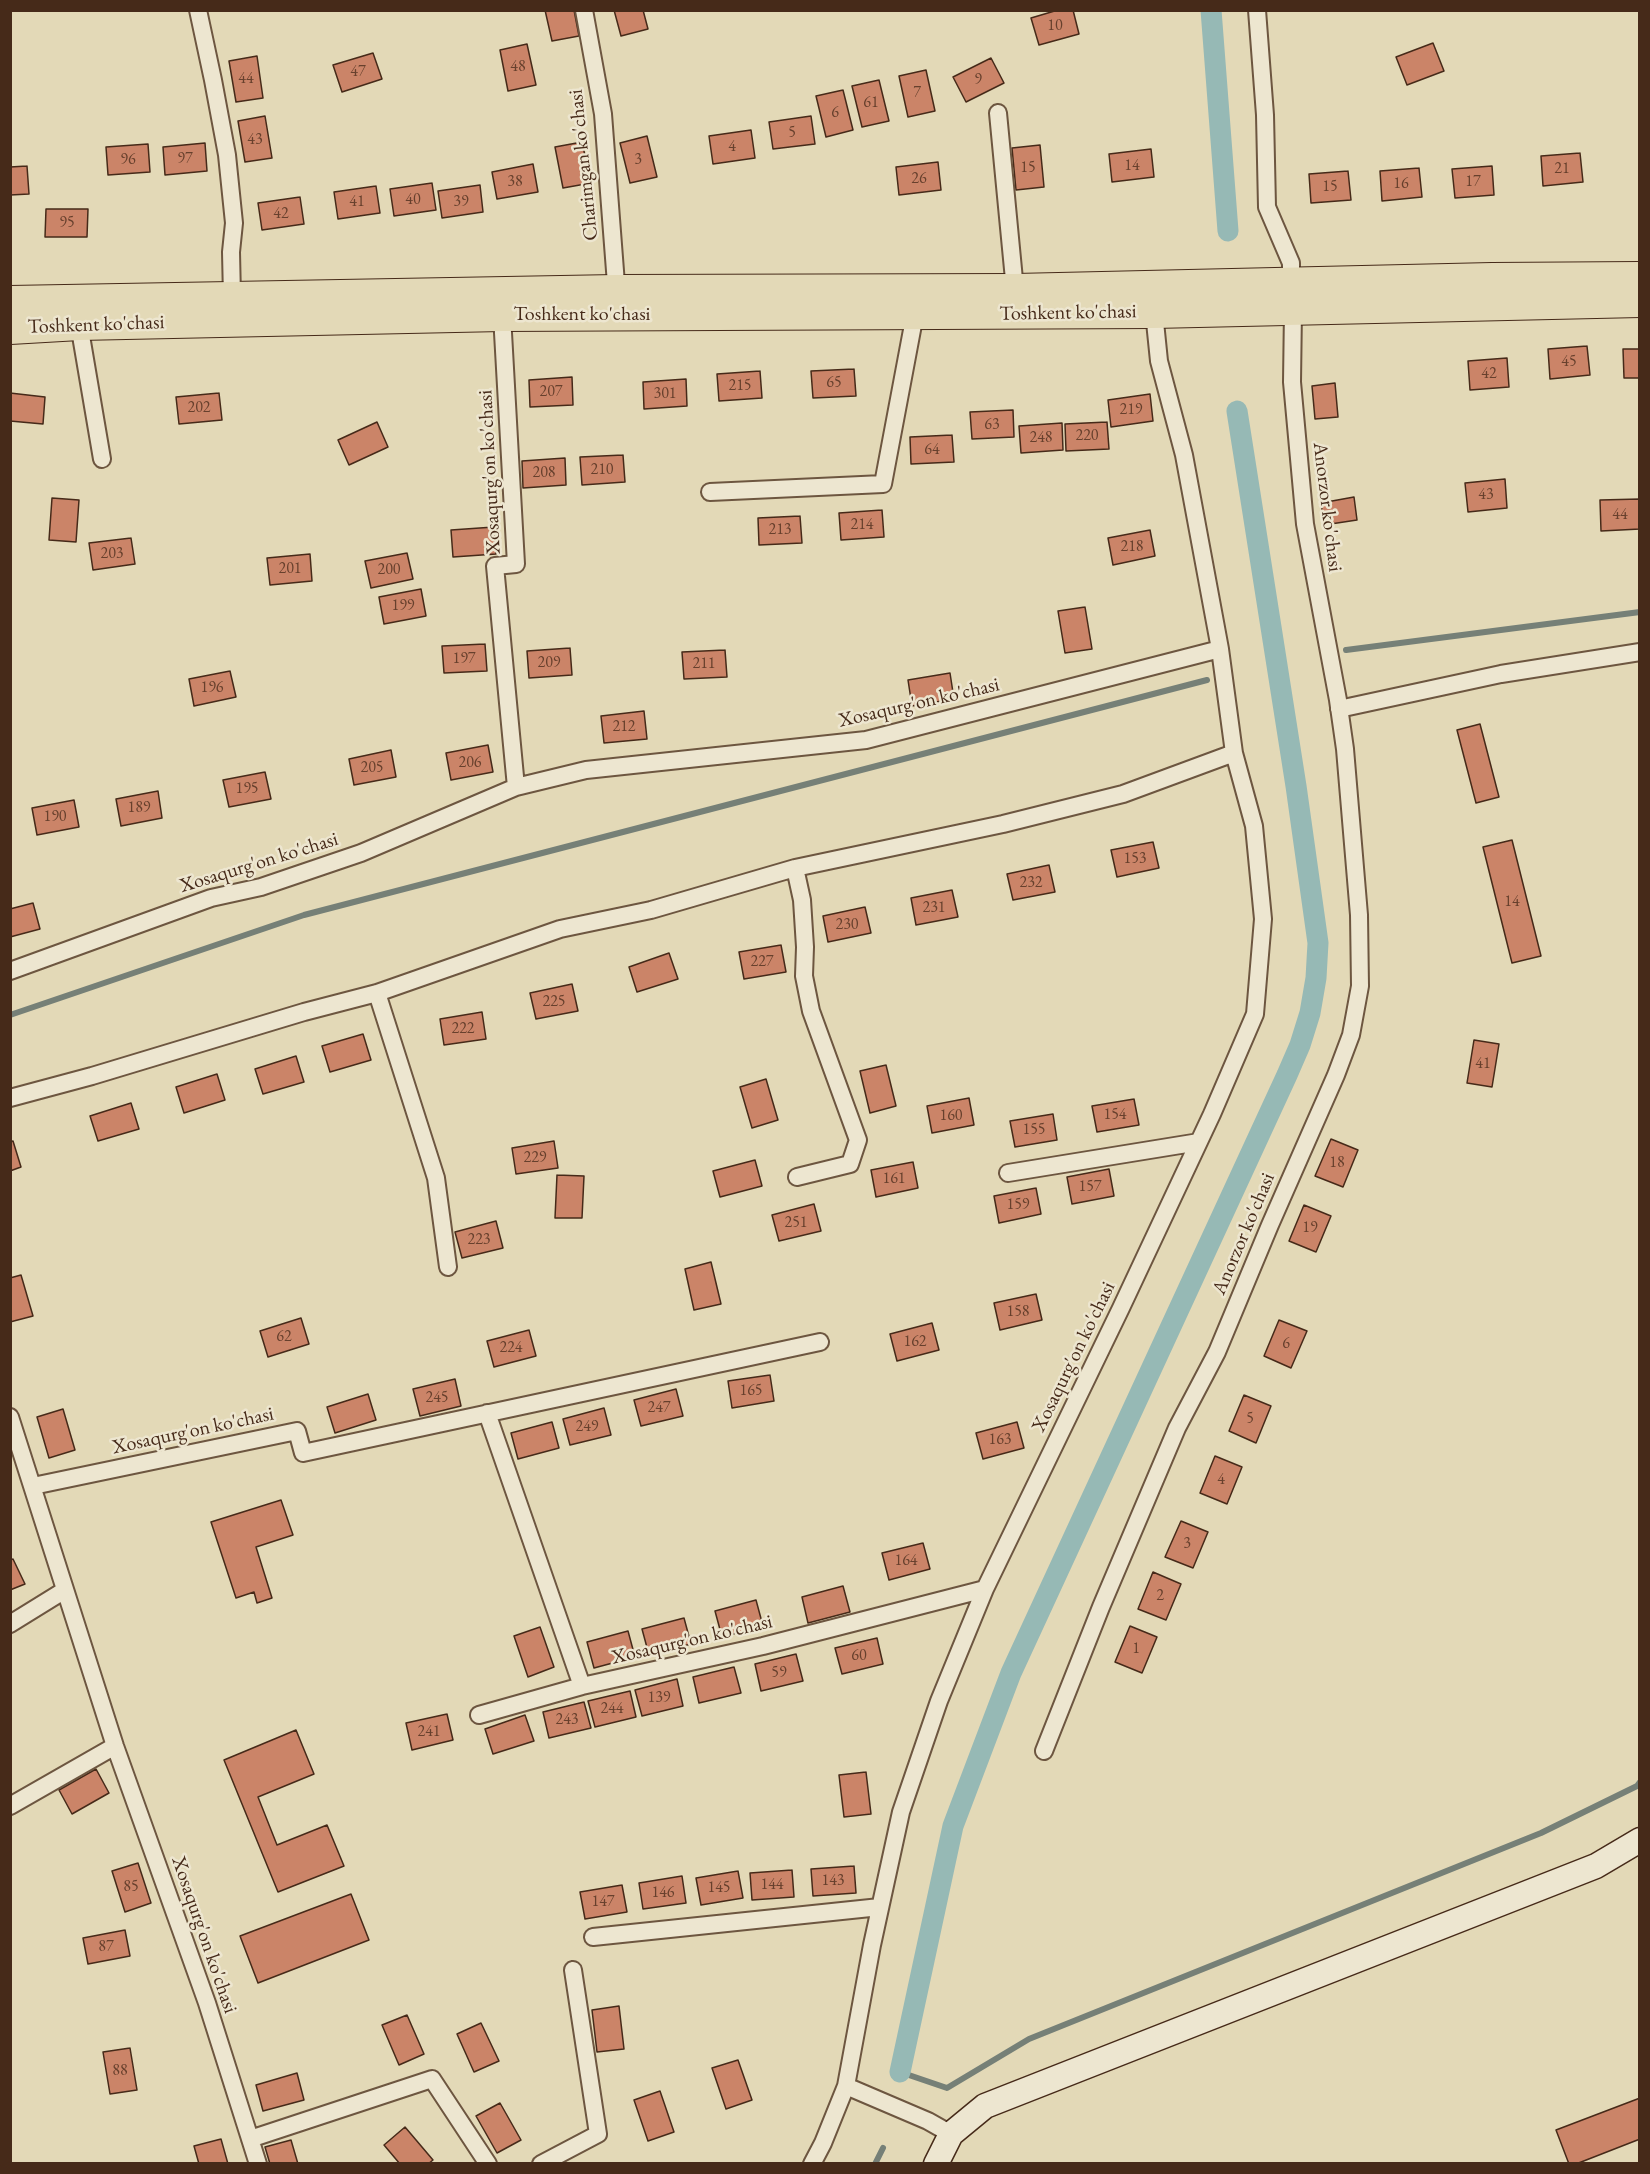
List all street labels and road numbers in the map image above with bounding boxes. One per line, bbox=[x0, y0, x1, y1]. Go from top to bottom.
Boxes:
street label: Charimgan ko'chasi bbox=[564, 88, 604, 242]
street label: Toshkent ko'chasi bbox=[999, 300, 1137, 326]
street label: Toshkent ko'chasi bbox=[513, 303, 651, 327]
street label: Toshkent ko'chasi bbox=[27, 311, 165, 339]
street label: Xosaqurg'on ko'chasi bbox=[474, 389, 506, 555]
street label: Anorzor ko'chasi bbox=[1307, 441, 1347, 573]
street label: Xosaqurg'on ko'chasi bbox=[836, 673, 1002, 733]
street label: Xosaqurg'on ko'chasi bbox=[177, 827, 341, 899]
street label: Anorzor ko'chasi bbox=[1208, 1169, 1280, 1299]
street label: Xosaqurg'on ko'chasi bbox=[1027, 1278, 1121, 1436]
street label: Xosaqurg'on ko'chasi bbox=[110, 1402, 276, 1460]
street label: Xosaqurg'on ko'chasi bbox=[609, 1610, 775, 1670]
street label: Xosaqurg'on ko'chasi bbox=[166, 1853, 242, 2017]

